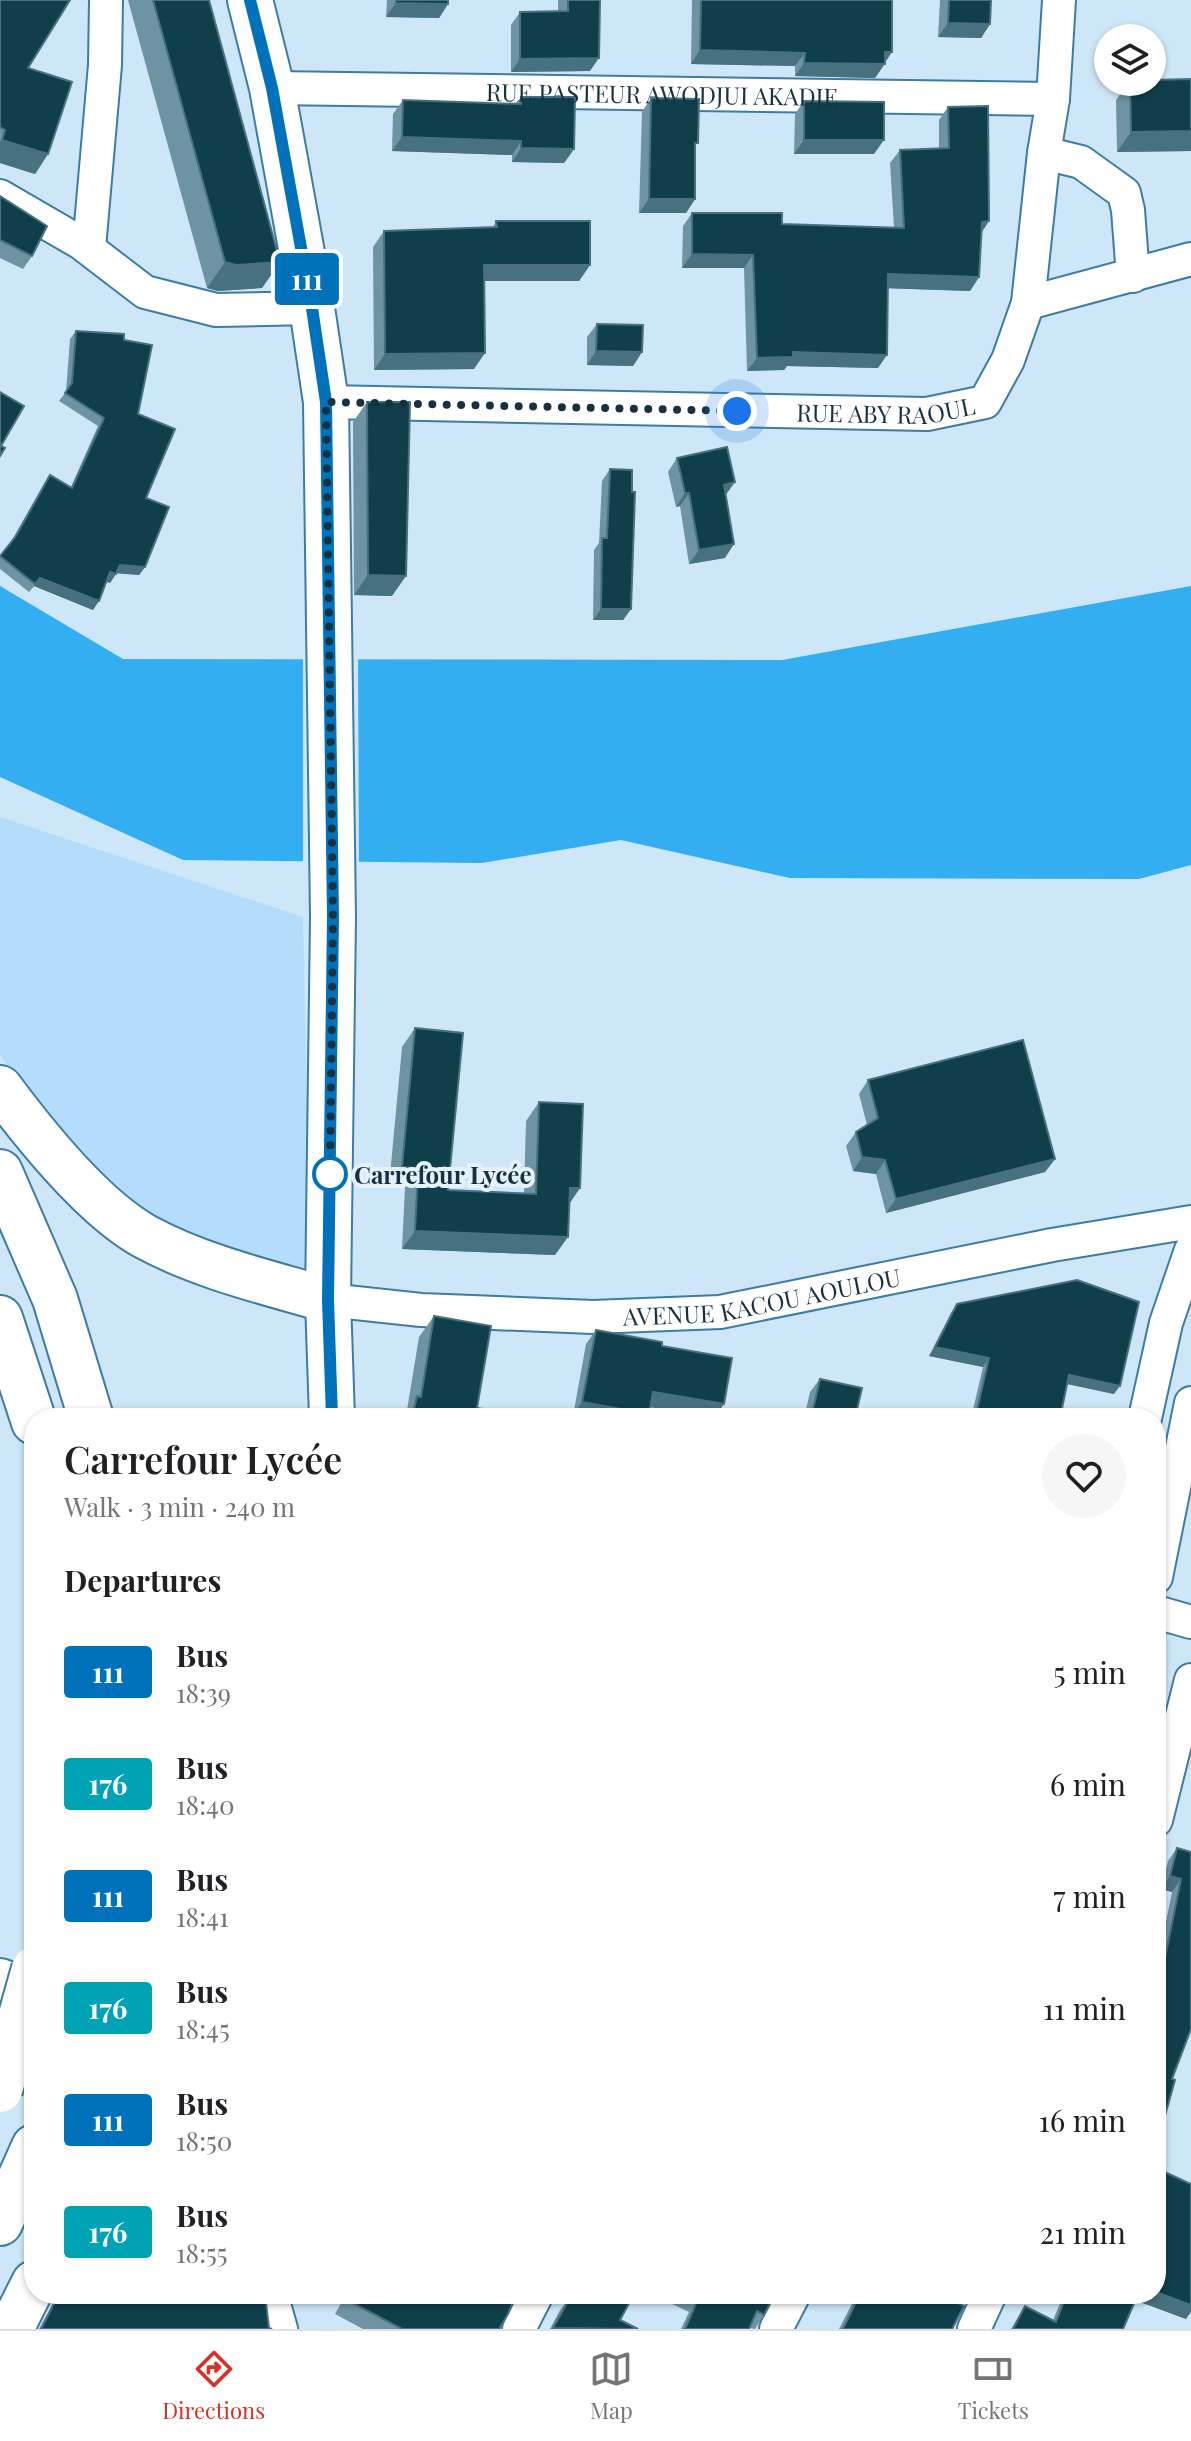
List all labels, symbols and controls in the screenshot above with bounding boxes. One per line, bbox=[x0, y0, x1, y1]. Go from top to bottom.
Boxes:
map controls bbox=[1094, 24, 1166, 96]
button: layers bbox=[1094, 24, 1166, 96]
street label: RUE PASTEUR AWODJUI AKADJE bbox=[486, 75, 838, 112]
line badge: 111 bbox=[261, 253, 353, 305]
text: 111 bbox=[291, 260, 323, 297]
street label: RUE ABY RAOUL bbox=[796, 389, 977, 430]
your location bbox=[717, 391, 757, 431]
marker: Carrefour Lycée bbox=[313, 1157, 347, 1191]
place label: Carrefour Lycée bbox=[354, 1158, 532, 1190]
street label: AVENUE KACOU AOULOU bbox=[621, 1260, 903, 1332]
text: Carrefour Lycée bbox=[64, 1433, 343, 1484]
button: heart bbox=[1042, 1434, 1126, 1518]
text: Walk · 3 min · 240 m bbox=[64, 1489, 295, 1524]
text: Departures bbox=[64, 1560, 221, 1600]
text: Bus bbox=[176, 1635, 228, 1675]
text: 5 min bbox=[1053, 1652, 1126, 1692]
text: 111 bbox=[92, 1653, 124, 1690]
text: 18:39 bbox=[176, 1675, 231, 1710]
text: Bus bbox=[176, 1747, 228, 1787]
text: 6 min bbox=[1050, 1764, 1126, 1804]
text: 176 bbox=[88, 1765, 128, 1802]
text: 18:40 bbox=[176, 1787, 235, 1822]
text: Bus bbox=[176, 1859, 228, 1899]
text: 7 min bbox=[1053, 1876, 1126, 1916]
text: 111 bbox=[92, 1877, 124, 1914]
text: 18:41 bbox=[176, 1899, 229, 1934]
text: Bus bbox=[176, 1971, 228, 2011]
text: 11 min bbox=[1043, 1988, 1126, 2028]
text: 176 bbox=[88, 1989, 128, 2026]
text: 18:45 bbox=[176, 2011, 230, 2046]
text: Bus bbox=[176, 2083, 228, 2123]
text: 16 min bbox=[1039, 2100, 1126, 2140]
text: 111 bbox=[92, 2101, 124, 2138]
text: 18:50 bbox=[176, 2123, 232, 2158]
text: Bus bbox=[176, 2195, 228, 2235]
text: 21 min bbox=[1040, 2212, 1126, 2252]
text: 176 bbox=[88, 2213, 128, 2250]
text: 18:55 bbox=[176, 2235, 228, 2270]
tab: Directions bbox=[162, 2347, 265, 2425]
tab: Map bbox=[589, 2347, 633, 2425]
tab: Tickets bbox=[958, 2347, 1029, 2425]

